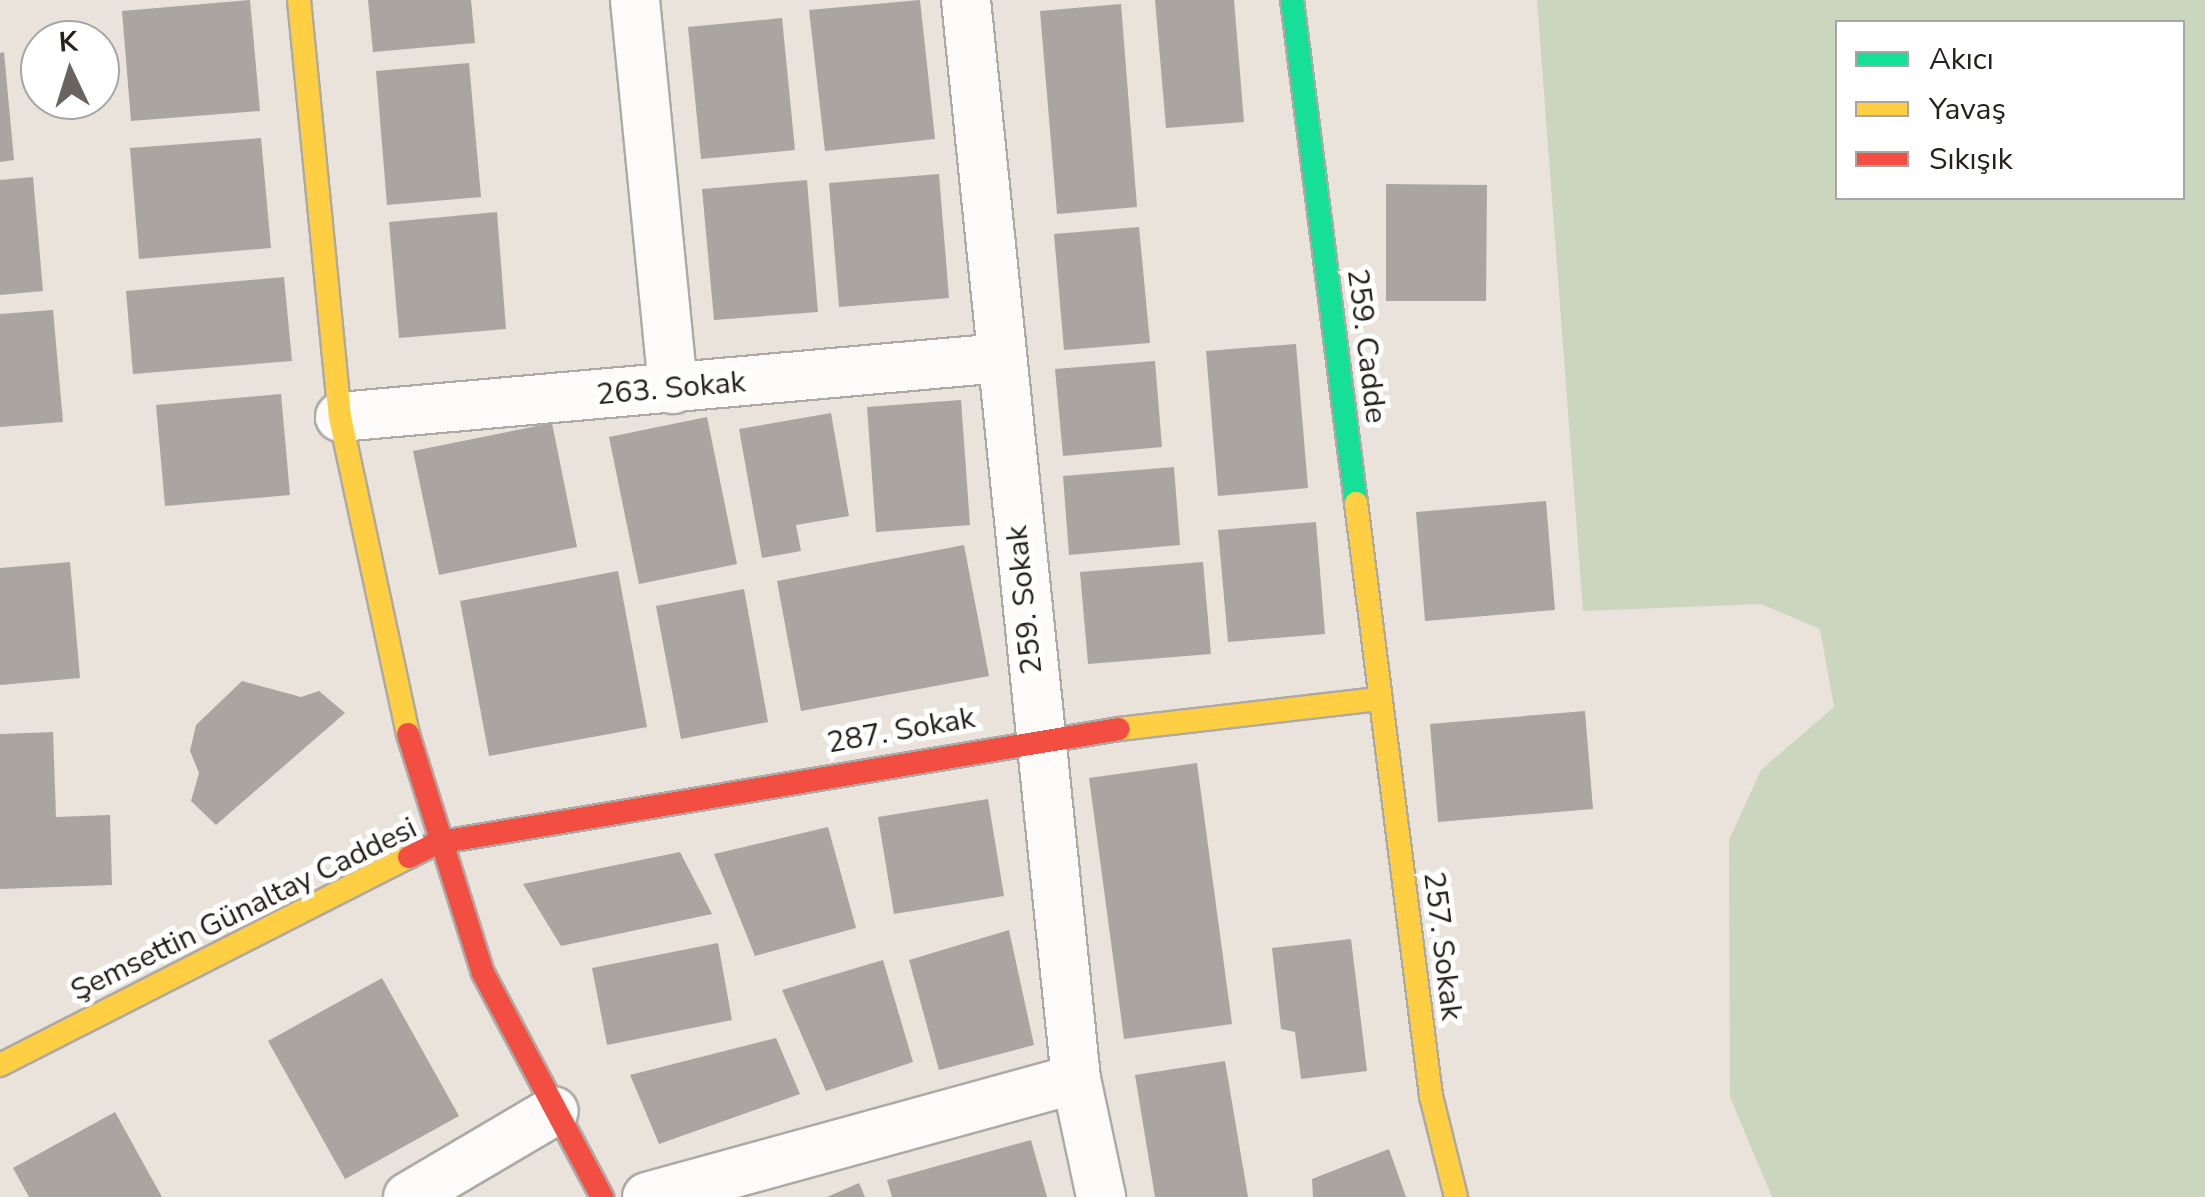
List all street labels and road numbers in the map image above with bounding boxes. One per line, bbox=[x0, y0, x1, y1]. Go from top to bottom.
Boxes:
street label: 259. Cadde bbox=[1339, 267, 1393, 425]
street label: 263. Sokak bbox=[595, 365, 747, 413]
street label: 259. Sokak bbox=[999, 524, 1051, 676]
street label: 287. Sokak bbox=[824, 700, 978, 762]
street label: Şemsettin Günaltay Caddesi bbox=[65, 810, 423, 1010]
street label: 257. Sokak bbox=[1415, 870, 1469, 1022]

